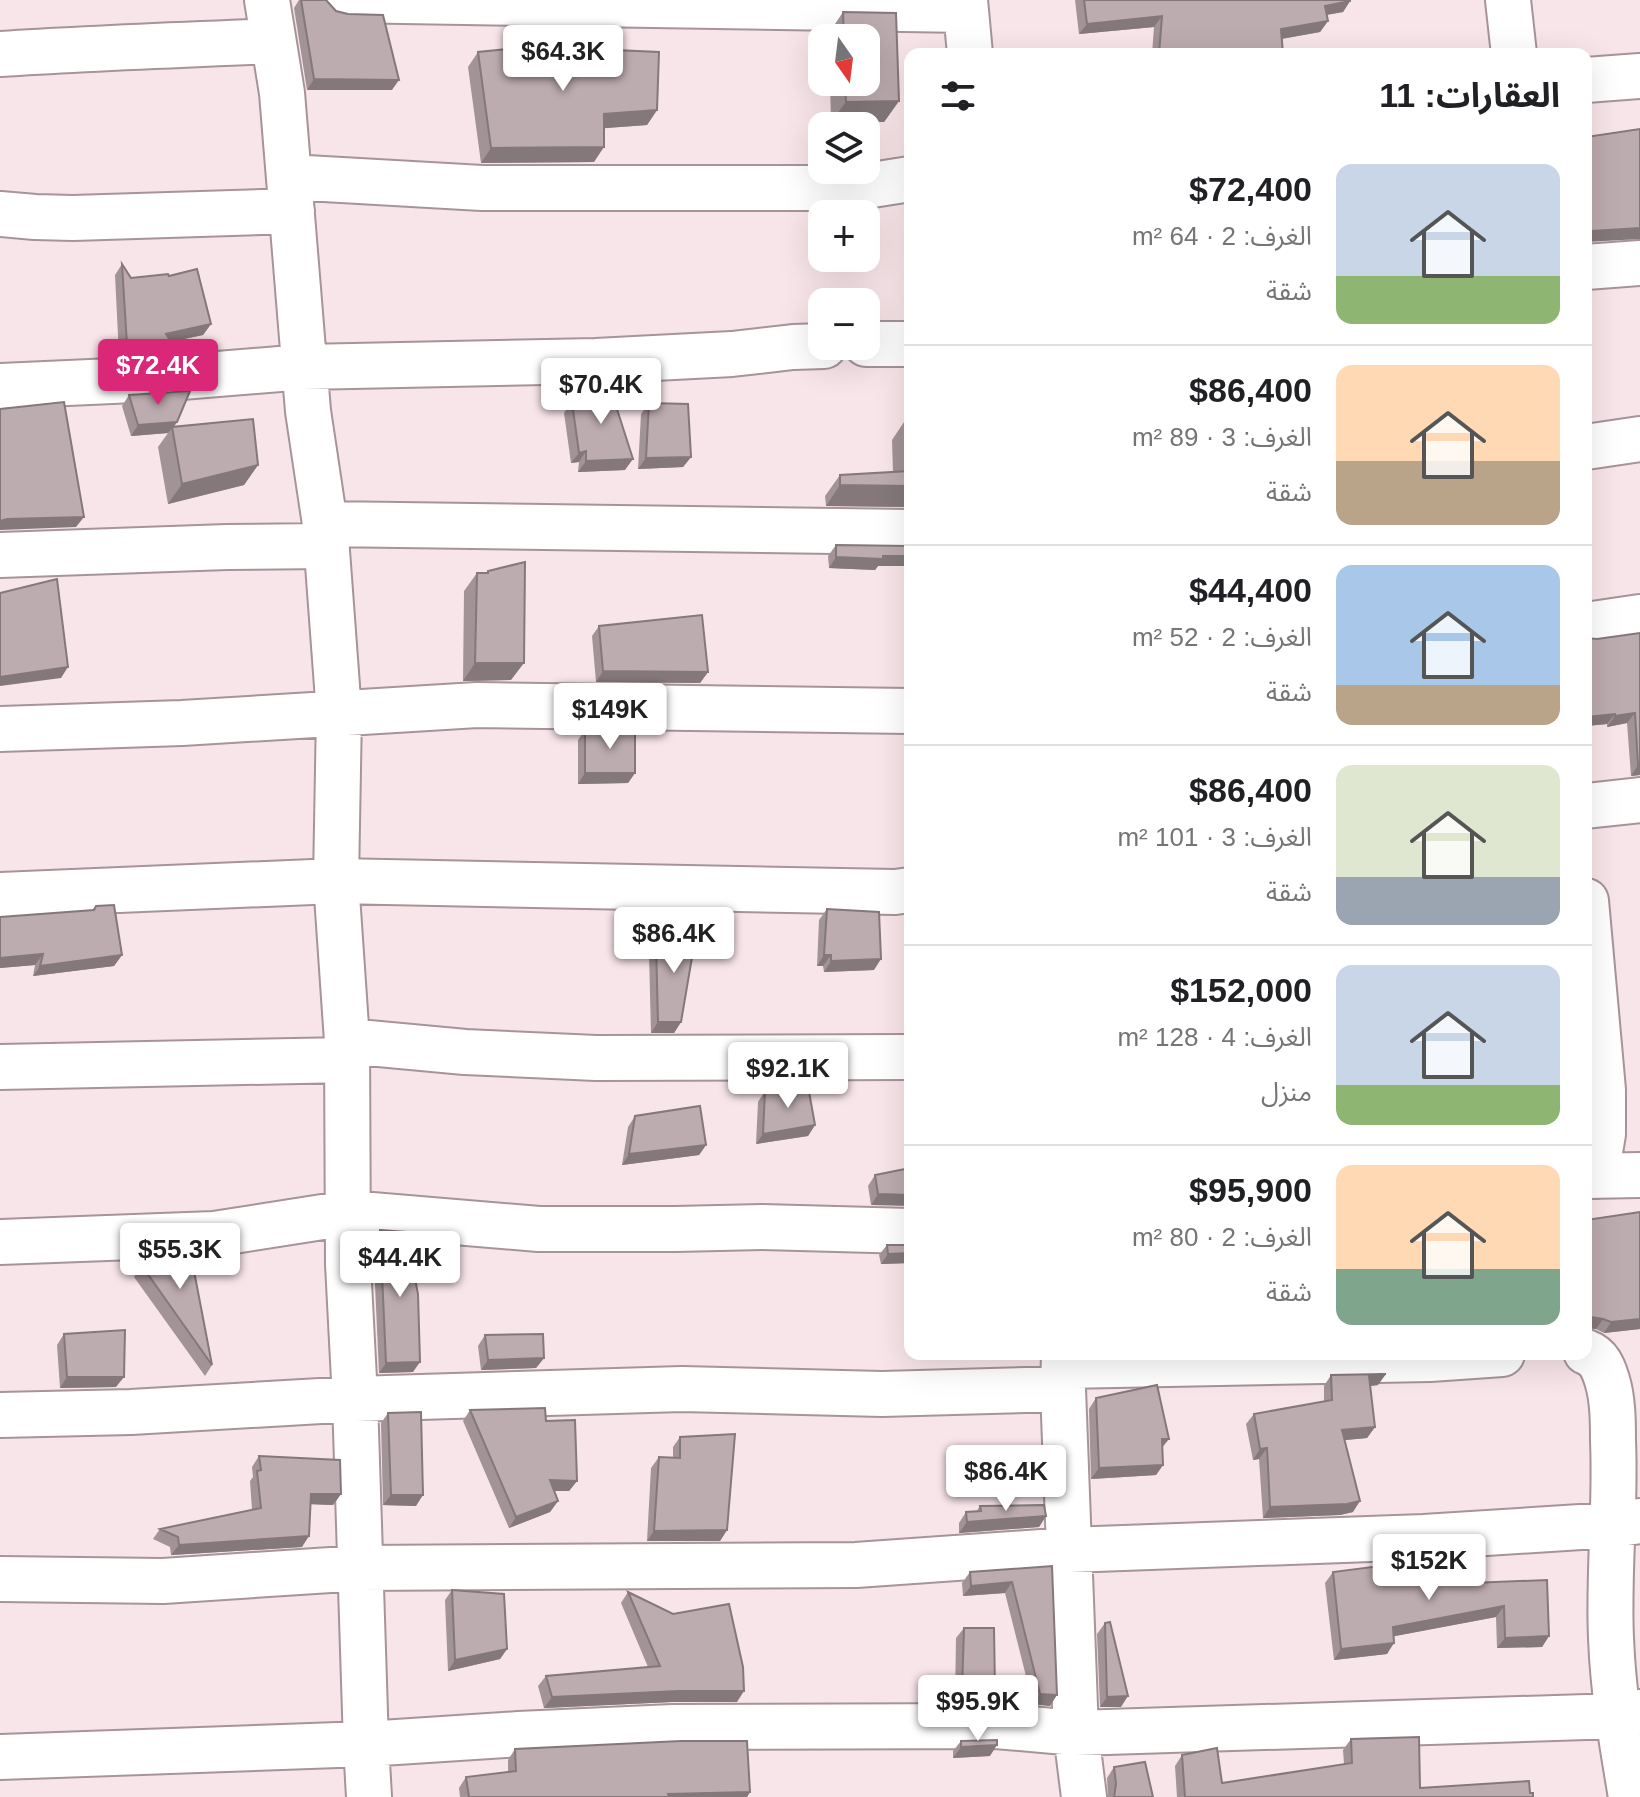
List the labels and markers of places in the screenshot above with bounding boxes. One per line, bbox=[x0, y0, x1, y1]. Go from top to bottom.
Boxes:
pin: $64.3K bbox=[498, 25, 628, 93]
pin: $72.4K bbox=[93, 339, 223, 407]
pin: $70.4K bbox=[536, 358, 666, 426]
pin: $149K bbox=[554, 683, 666, 751]
pin: $86.4K bbox=[609, 907, 739, 975]
pin: $92.1K bbox=[723, 1042, 853, 1110]
pin: $55.3K bbox=[115, 1223, 245, 1291]
pin: $44.4K bbox=[335, 1231, 465, 1299]
pin: $86.4K bbox=[941, 1445, 1071, 1513]
pin: $152K bbox=[1373, 1534, 1485, 1602]
pin: $95.9K bbox=[913, 1675, 1043, 1743]

